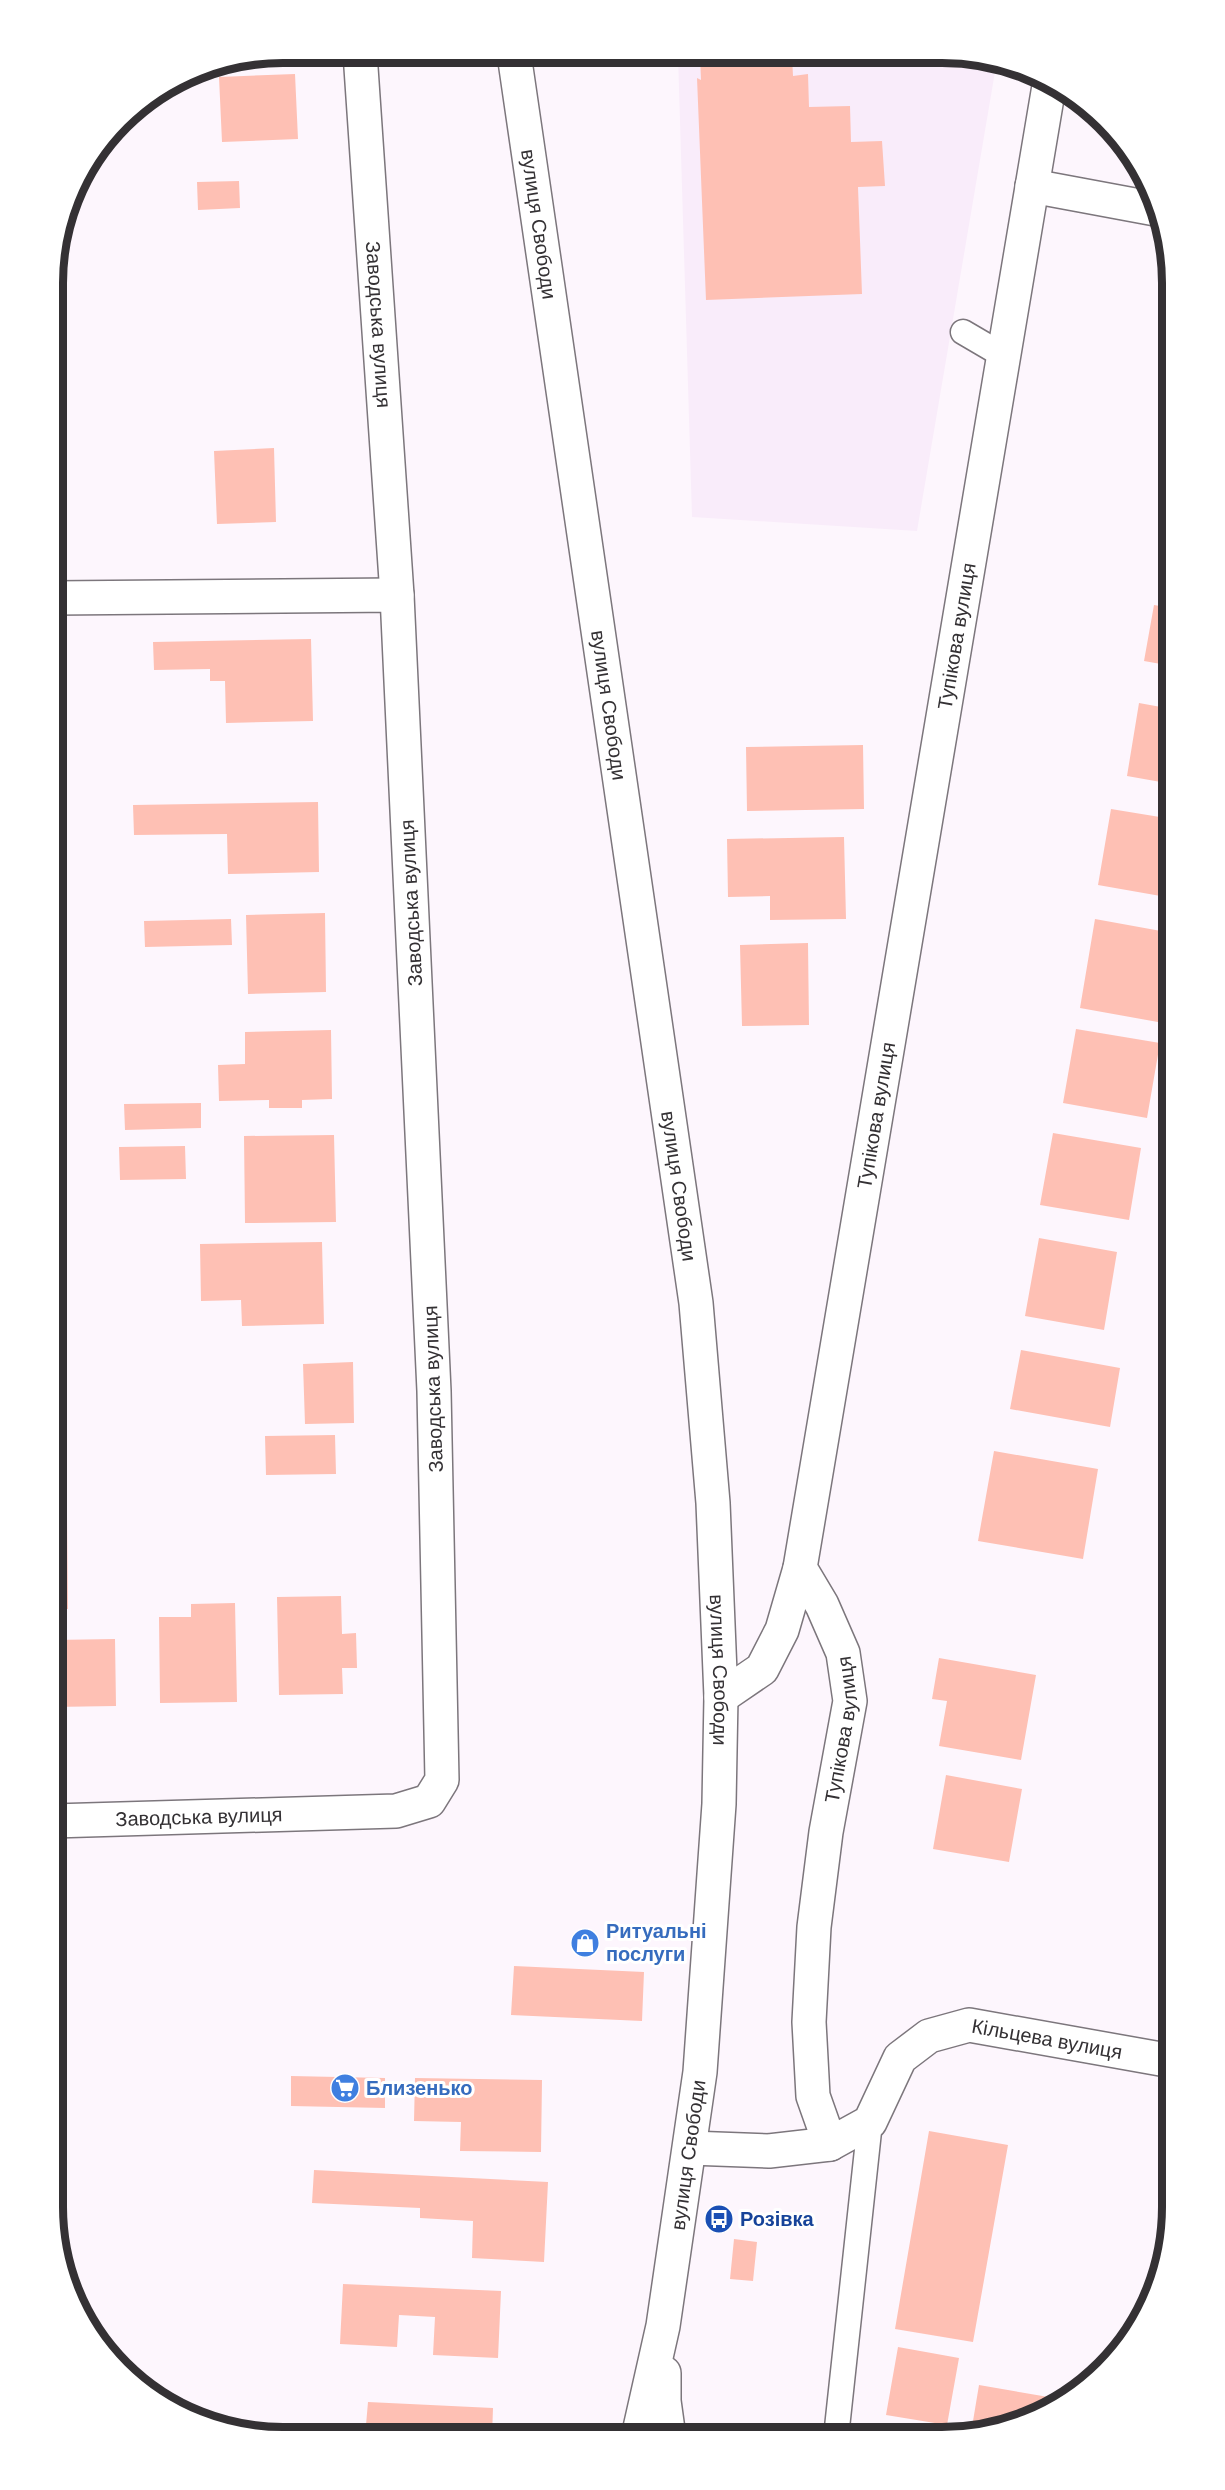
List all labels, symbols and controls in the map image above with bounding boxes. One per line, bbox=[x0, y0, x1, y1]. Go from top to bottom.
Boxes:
street label: вулиця Свободи bbox=[517, 148, 561, 301]
street label: Заводська вулиця bbox=[362, 240, 395, 409]
street label: Тупікова вулиця bbox=[933, 561, 980, 711]
street label: вулиця Свободи bbox=[587, 629, 631, 782]
street label: Заводська вулиця bbox=[396, 819, 426, 987]
street label: Тупікова вулиця bbox=[853, 1040, 899, 1190]
street label: вулиця Свободи bbox=[657, 1110, 701, 1263]
street label: Заводська вулиця bbox=[419, 1305, 447, 1473]
street label: вулиця Свободи bbox=[706, 1594, 732, 1746]
street label: Тупікова вулиця bbox=[821, 1655, 861, 1805]
street label: Заводська вулиця bbox=[115, 1803, 283, 1830]
place label: Ритуальні послуги bbox=[606, 1920, 707, 1965]
shop icon: Ритуальні послуги bbox=[569, 1927, 601, 1959]
street label: Кільцева вулиця bbox=[970, 2015, 1124, 2063]
supermarket icon: Близенько bbox=[329, 2072, 361, 2104]
place label: Близенько bbox=[366, 2077, 473, 2099]
street label: вулиця Свободи bbox=[667, 2079, 709, 2231]
bus stop icon: Розівка bbox=[703, 2203, 735, 2235]
place label: Розівка bbox=[740, 2208, 815, 2230]

